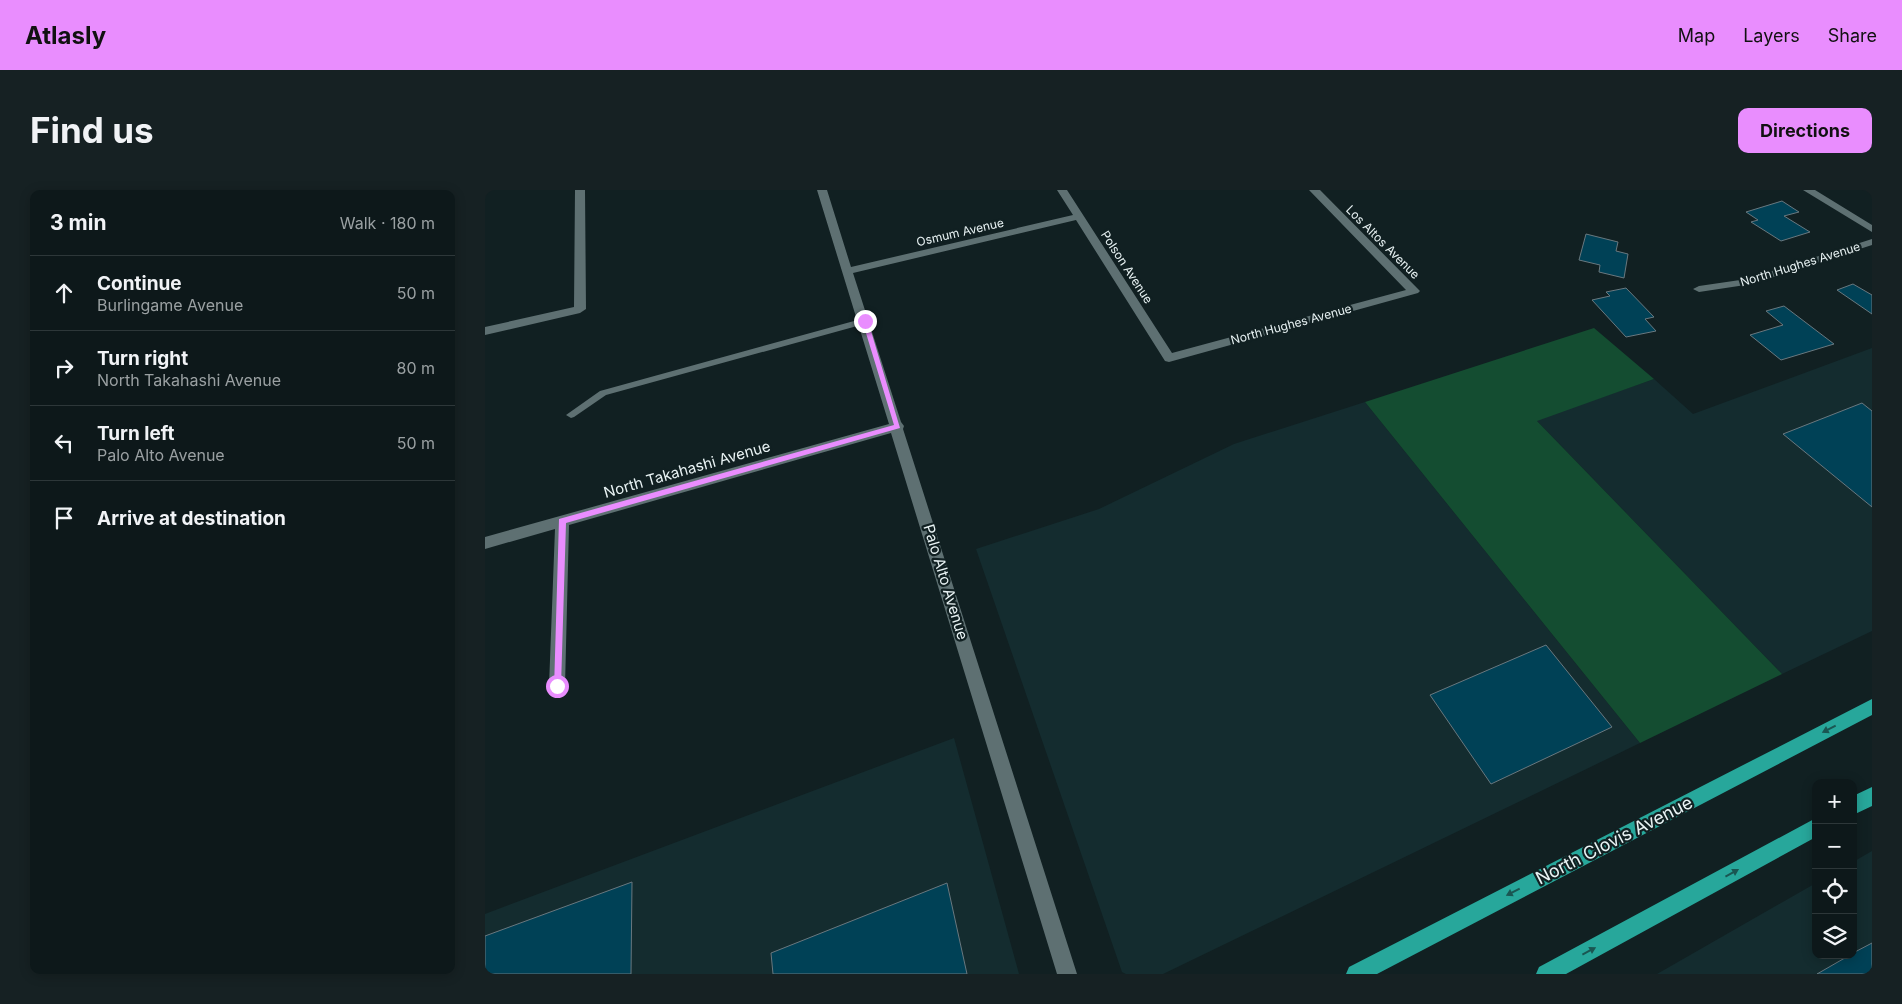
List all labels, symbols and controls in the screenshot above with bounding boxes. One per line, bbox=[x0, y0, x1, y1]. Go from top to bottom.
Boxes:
text: Atlasly bbox=[25, 21, 106, 50]
text: Map bbox=[1678, 25, 1715, 46]
text: Layers bbox=[1743, 25, 1800, 46]
text: Share bbox=[1828, 25, 1877, 46]
button: Directions bbox=[1738, 108, 1872, 153]
text: Find us bbox=[30, 109, 154, 151]
street label: Los Altos Avenue bbox=[1343, 202, 1423, 282]
text: 3 min bbox=[50, 210, 106, 235]
text: Walk · 180 m bbox=[340, 213, 435, 233]
street label: Osmum Avenue bbox=[915, 215, 1005, 249]
street label: Polson Avenue bbox=[1098, 228, 1156, 306]
street label: North Hughes Avenue bbox=[1738, 239, 1862, 289]
text: Continue bbox=[97, 272, 182, 295]
icon: ahead bbox=[50, 279, 78, 307]
text: 50 m bbox=[397, 283, 435, 303]
text: Burlingame Avenue bbox=[97, 295, 243, 315]
street label: North Hughes Avenue bbox=[1229, 301, 1353, 347]
route end bbox=[854, 310, 877, 333]
text: Turn right bbox=[97, 347, 188, 370]
icon: right bbox=[50, 354, 78, 382]
text: 80 m bbox=[396, 358, 435, 378]
text: North Takahashi Avenue bbox=[97, 370, 281, 390]
text: Turn left bbox=[97, 422, 175, 445]
icon: left bbox=[50, 429, 78, 457]
text: 50 m bbox=[397, 433, 435, 453]
street label: North Takahashi Avenue bbox=[601, 436, 773, 502]
text: Palo Alto Avenue bbox=[97, 445, 225, 465]
icon: arrive bbox=[50, 504, 78, 532]
text: Arrive at destination bbox=[97, 507, 286, 530]
street label: Palo Alto Avenue bbox=[919, 522, 973, 642]
route start bbox=[546, 675, 569, 698]
one-way arrow bbox=[1821, 725, 1836, 733]
map controls bbox=[1812, 779, 1857, 959]
button: + bbox=[1812, 779, 1857, 824]
street label: North Clovis Avenue bbox=[1532, 791, 1696, 889]
button: − bbox=[1812, 824, 1857, 869]
one-way arrow bbox=[1725, 869, 1739, 877]
button: locate bbox=[1812, 869, 1857, 914]
one-way arrow bbox=[1506, 888, 1521, 896]
button: layers bbox=[1812, 914, 1857, 959]
one-way arrow bbox=[1582, 947, 1597, 955]

